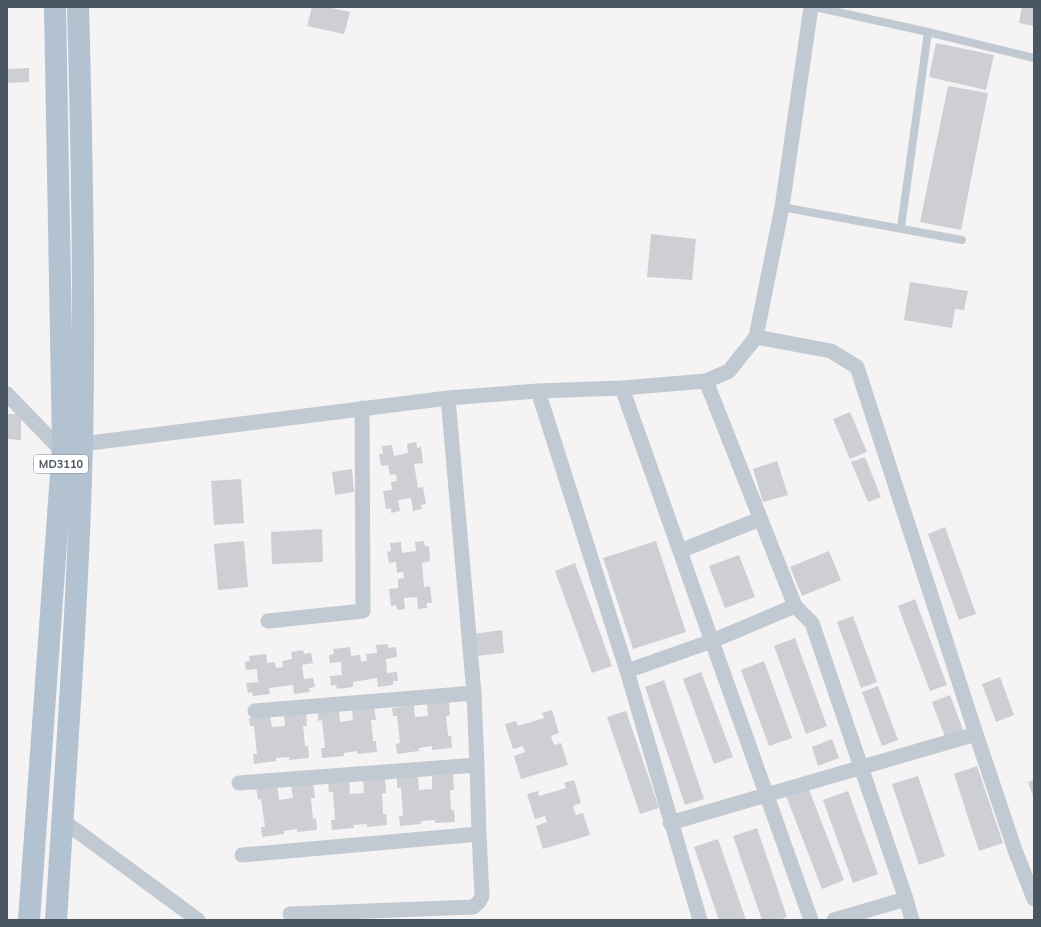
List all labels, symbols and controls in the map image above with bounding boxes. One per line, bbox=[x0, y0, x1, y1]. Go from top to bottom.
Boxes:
road number: MD3110 bbox=[34, 455, 88, 473]

